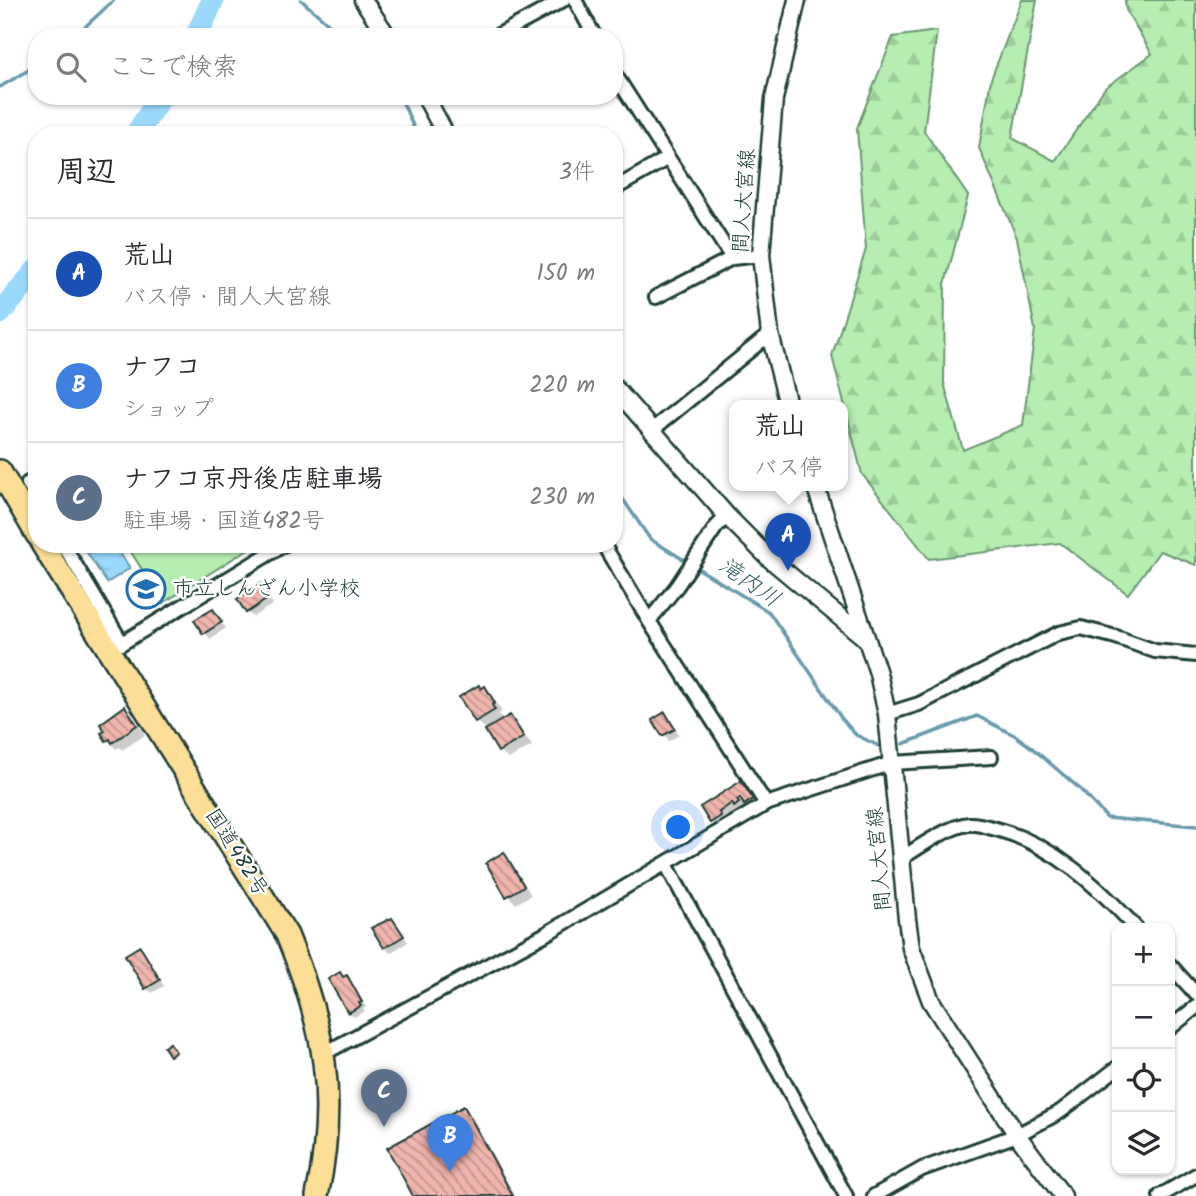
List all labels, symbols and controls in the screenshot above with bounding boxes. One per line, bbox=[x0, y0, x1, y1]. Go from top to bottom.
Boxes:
search box bbox=[28, 28, 623, 105]
text: ここで検索 bbox=[108, 47, 238, 89]
icon: search bbox=[52, 48, 90, 86]
street label: 間人大宮線 bbox=[725, 147, 765, 255]
text: 周辺 bbox=[56, 149, 116, 197]
text: 3件 bbox=[559, 155, 595, 191]
text: 荒山 bbox=[123, 235, 175, 277]
text: A bbox=[72, 256, 86, 292]
text: 150 m bbox=[536, 256, 595, 292]
text: バス停 · 間人大宮線 bbox=[123, 280, 331, 316]
text: ナフコ bbox=[123, 347, 201, 389]
text: B bbox=[72, 368, 86, 404]
text: 220 m bbox=[529, 368, 595, 404]
text: ショップ bbox=[123, 392, 214, 428]
popup bbox=[729, 400, 848, 491]
text: 荒山 bbox=[754, 406, 806, 448]
text: バス停 bbox=[754, 451, 823, 487]
text: ナフコ京丹後店駐車場 bbox=[123, 459, 383, 501]
text: C bbox=[72, 480, 86, 516]
text: 230 m bbox=[529, 480, 595, 516]
text: 駐車場 · 国道482号 bbox=[123, 504, 325, 540]
pin: A bbox=[765, 513, 811, 571]
water label: 滝内川 bbox=[710, 548, 788, 618]
school or university icon: 市立しんざん小学校 bbox=[125, 568, 167, 610]
place label: 市立しんざん小学校 bbox=[173, 573, 360, 606]
street label: 国道482号 bbox=[196, 802, 276, 904]
street label: 間人大宮線 bbox=[859, 805, 901, 913]
your location bbox=[661, 810, 695, 844]
map controls bbox=[1112, 923, 1175, 1175]
button: + bbox=[1112, 923, 1175, 986]
button: − bbox=[1112, 986, 1175, 1049]
button: locate bbox=[1112, 1049, 1175, 1112]
pin: C bbox=[361, 1069, 407, 1127]
button: layers bbox=[1112, 1112, 1175, 1175]
pin: B bbox=[427, 1114, 473, 1172]

